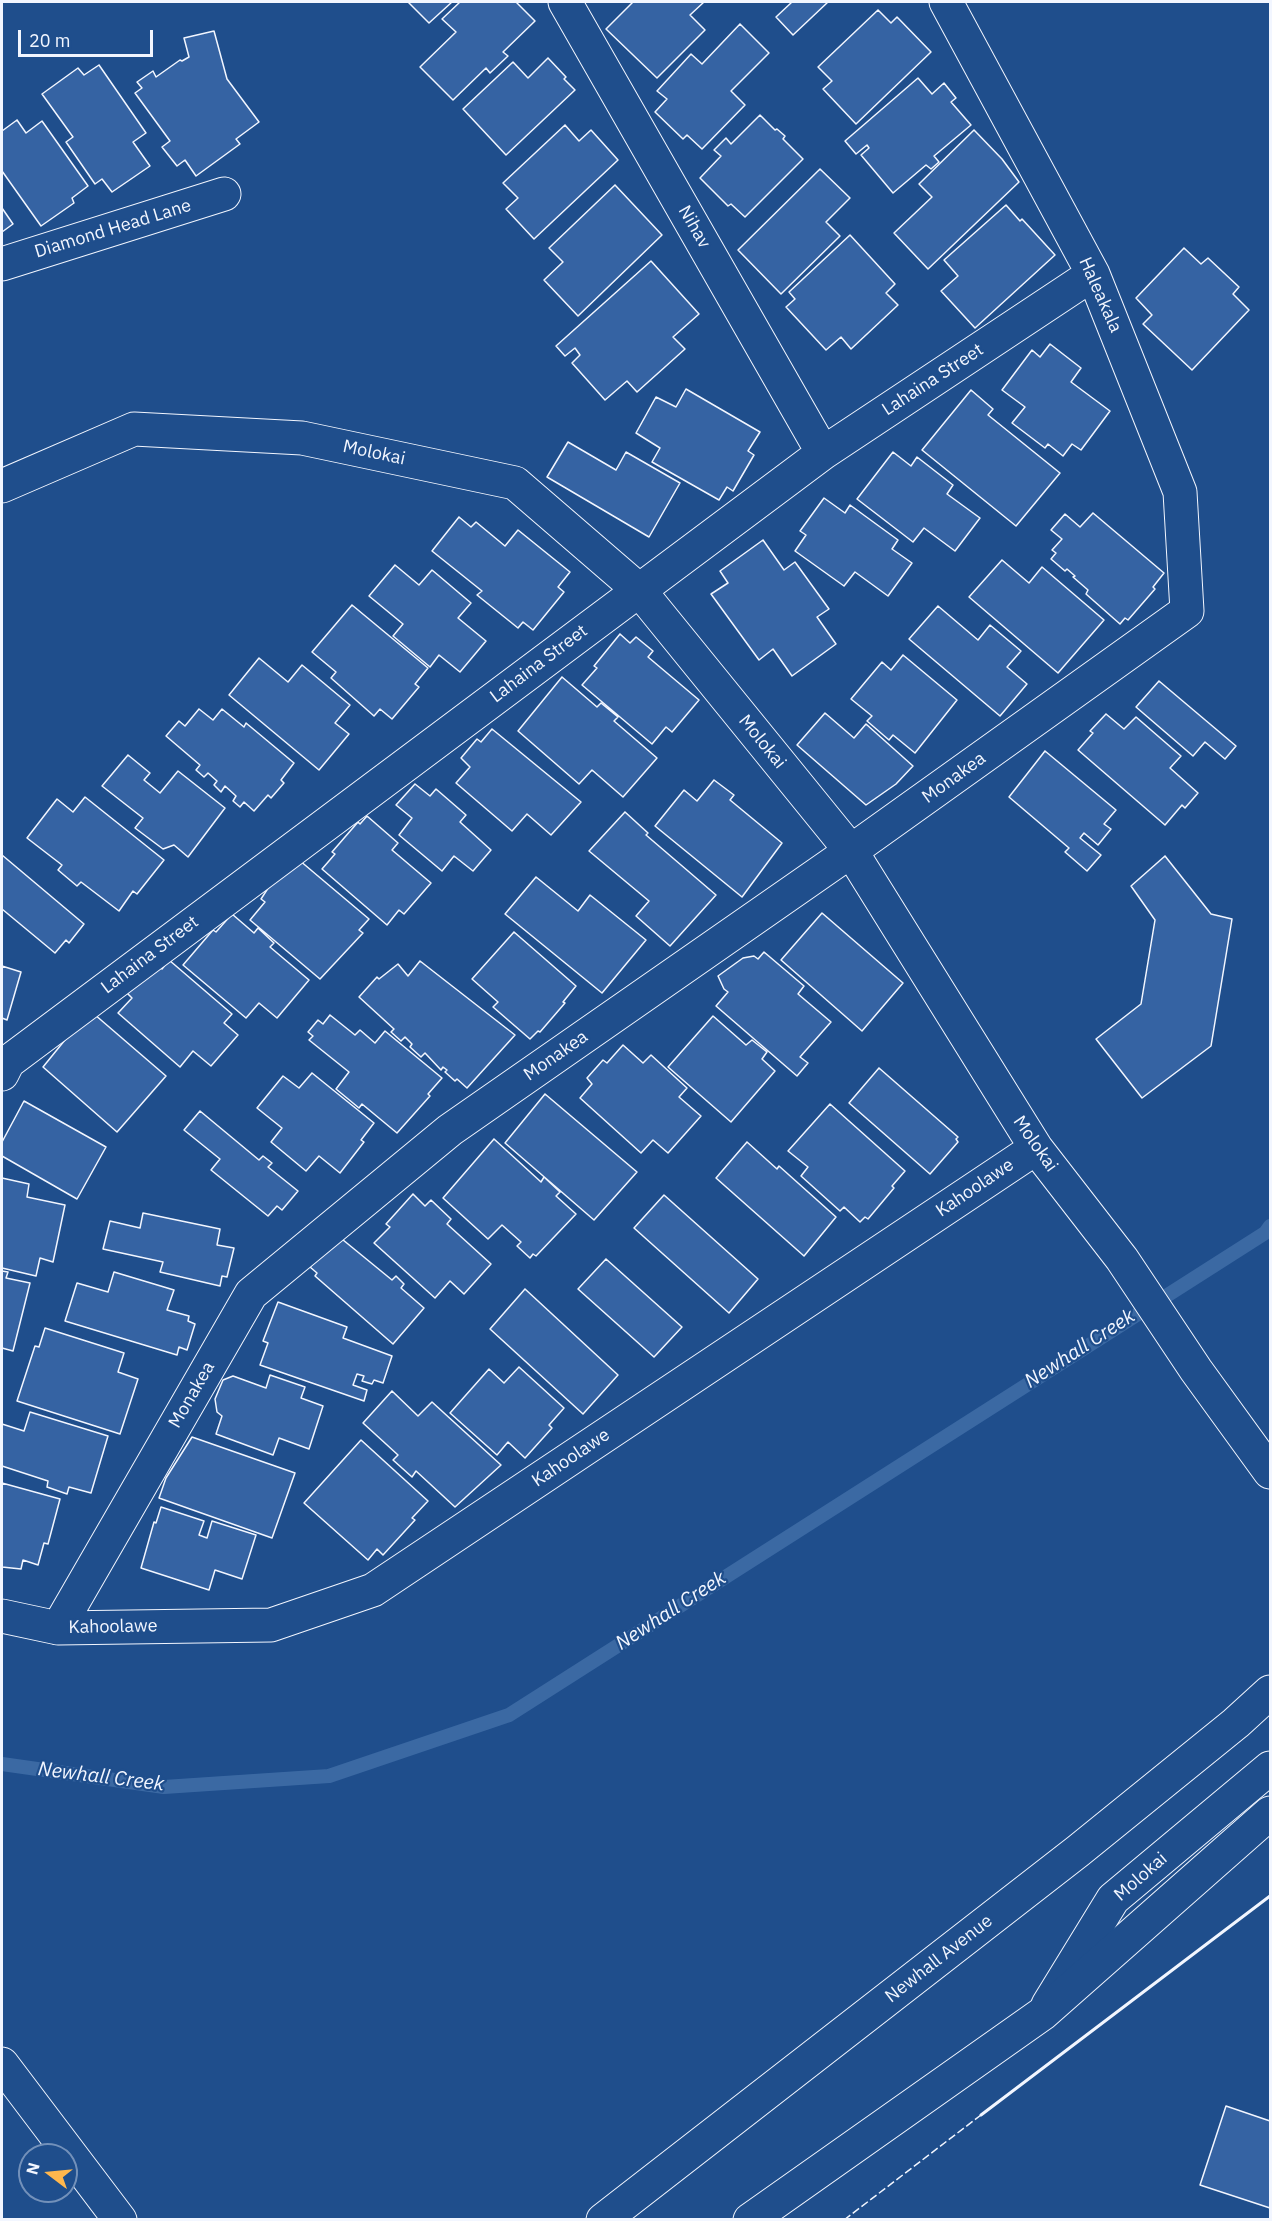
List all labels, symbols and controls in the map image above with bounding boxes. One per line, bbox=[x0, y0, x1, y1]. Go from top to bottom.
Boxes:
scale bar bbox=[21, 18, 156, 56]
text: 20 m bbox=[29, 29, 71, 52]
street label: Diamond Head Lane bbox=[32, 195, 194, 263]
street label: Nihav bbox=[673, 202, 715, 252]
street label: Haleakala bbox=[1074, 254, 1126, 336]
street label: Lahaina Street bbox=[878, 339, 988, 421]
street label: Molokai bbox=[341, 436, 407, 470]
street label: Lahaina Street bbox=[486, 620, 592, 708]
street label: Molokai bbox=[734, 711, 790, 773]
street label: Monakea bbox=[918, 748, 990, 808]
street label: Lahaina Street bbox=[97, 911, 203, 999]
street label: Monakea bbox=[520, 1026, 592, 1086]
street label: Molokai bbox=[1008, 1112, 1062, 1176]
street label: Kahoolawe bbox=[932, 1154, 1018, 1222]
water label: Newhall Creek bbox=[1020, 1304, 1140, 1394]
street label: Monakea bbox=[164, 1358, 220, 1432]
street label: Kahoolawe bbox=[528, 1424, 614, 1492]
water label: Newhall Creek bbox=[611, 1566, 731, 1656]
street label: Kahoolawe bbox=[68, 1615, 158, 1639]
water label: Newhall Creek bbox=[37, 1757, 165, 1797]
street label: Molokai bbox=[1110, 1848, 1172, 1906]
street label: Newhall Avenue bbox=[881, 1910, 997, 2008]
north arrow bbox=[18, 2143, 78, 2203]
text: N bbox=[21, 2160, 44, 2177]

